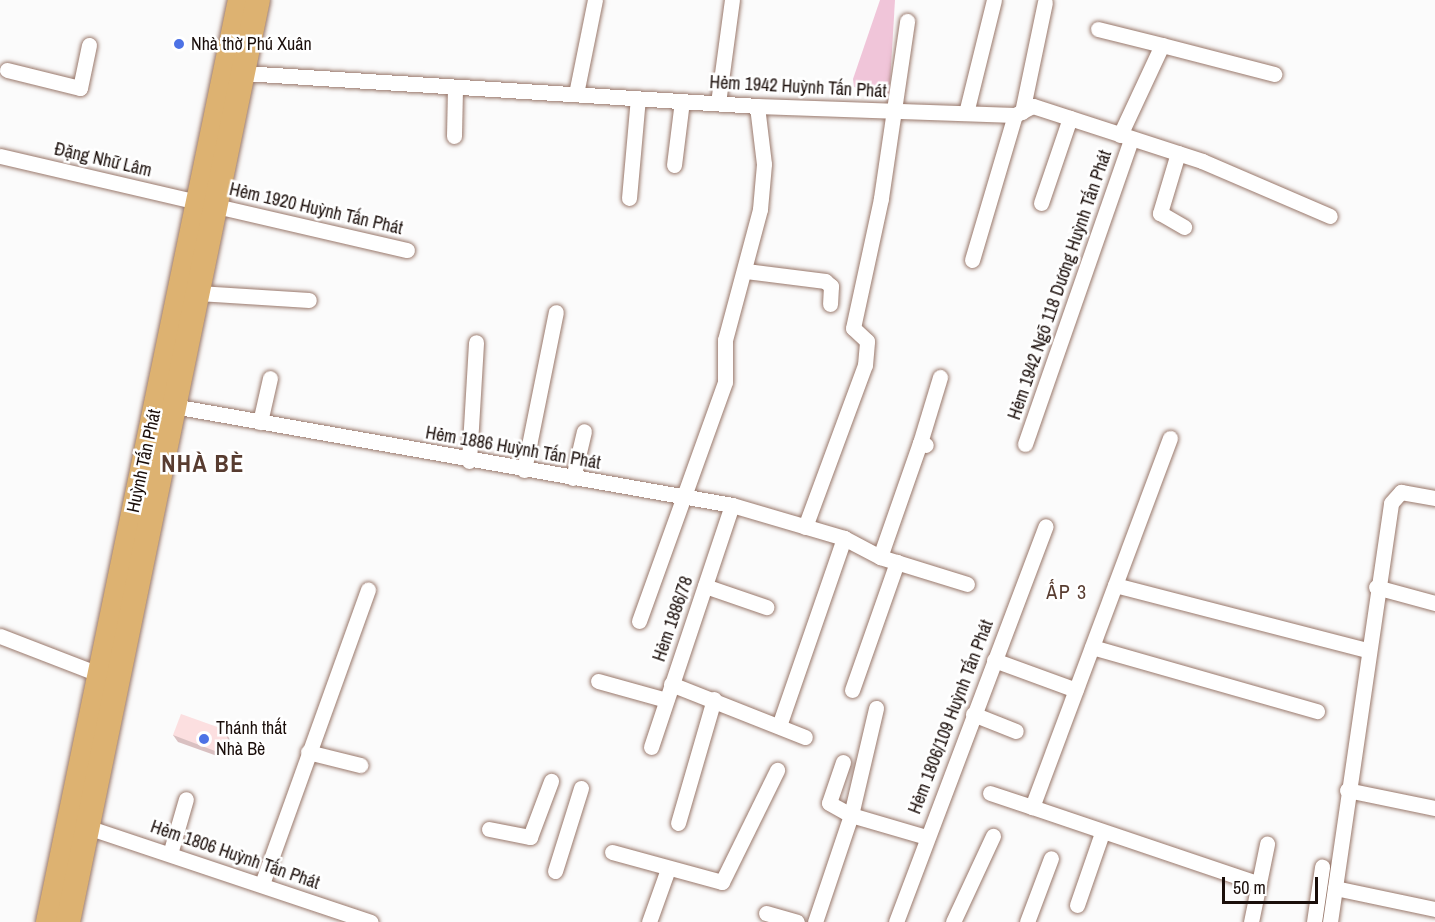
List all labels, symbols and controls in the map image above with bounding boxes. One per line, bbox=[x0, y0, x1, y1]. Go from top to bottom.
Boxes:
place label: Nhà thờ Phú Xuân bbox=[191, 33, 312, 55]
marker: Nhà thờ Phú Xuân bbox=[172, 37, 186, 51]
street label: Hẻm 1942 Huỳnh Tấn Phát bbox=[709, 72, 887, 102]
street label: Đặng Nhữ Lâm bbox=[52, 138, 154, 182]
street label: Hẻm 1942 Ngõ 118 Dương Huỳnh Tấn Phát bbox=[1004, 147, 1116, 423]
street label: Hẻm 1920 Huỳnh Tấn Phát bbox=[227, 179, 405, 239]
street label: Huỳnh Tấn Phát bbox=[122, 407, 166, 515]
street label: Hẻm 1886 Huỳnh Tấn Phát bbox=[424, 422, 602, 474]
district label: NHÀ BÈ bbox=[161, 450, 245, 478]
street label: Hẻm 1886/78 bbox=[648, 574, 698, 664]
district label: ẤP 3 bbox=[1046, 579, 1088, 603]
street label: Hẻm 1806/109 Huỳnh Tấn Phát bbox=[904, 617, 998, 817]
place label: Thánh thất Nhà Bè bbox=[216, 718, 287, 760]
marker: Thánh thất Nhà Bè bbox=[197, 732, 211, 746]
street label: Hẻm 1806 Huỳnh Tấn Phát bbox=[148, 816, 322, 894]
scale bar bbox=[1225, 865, 1321, 903]
text: 50 m bbox=[1233, 875, 1266, 900]

